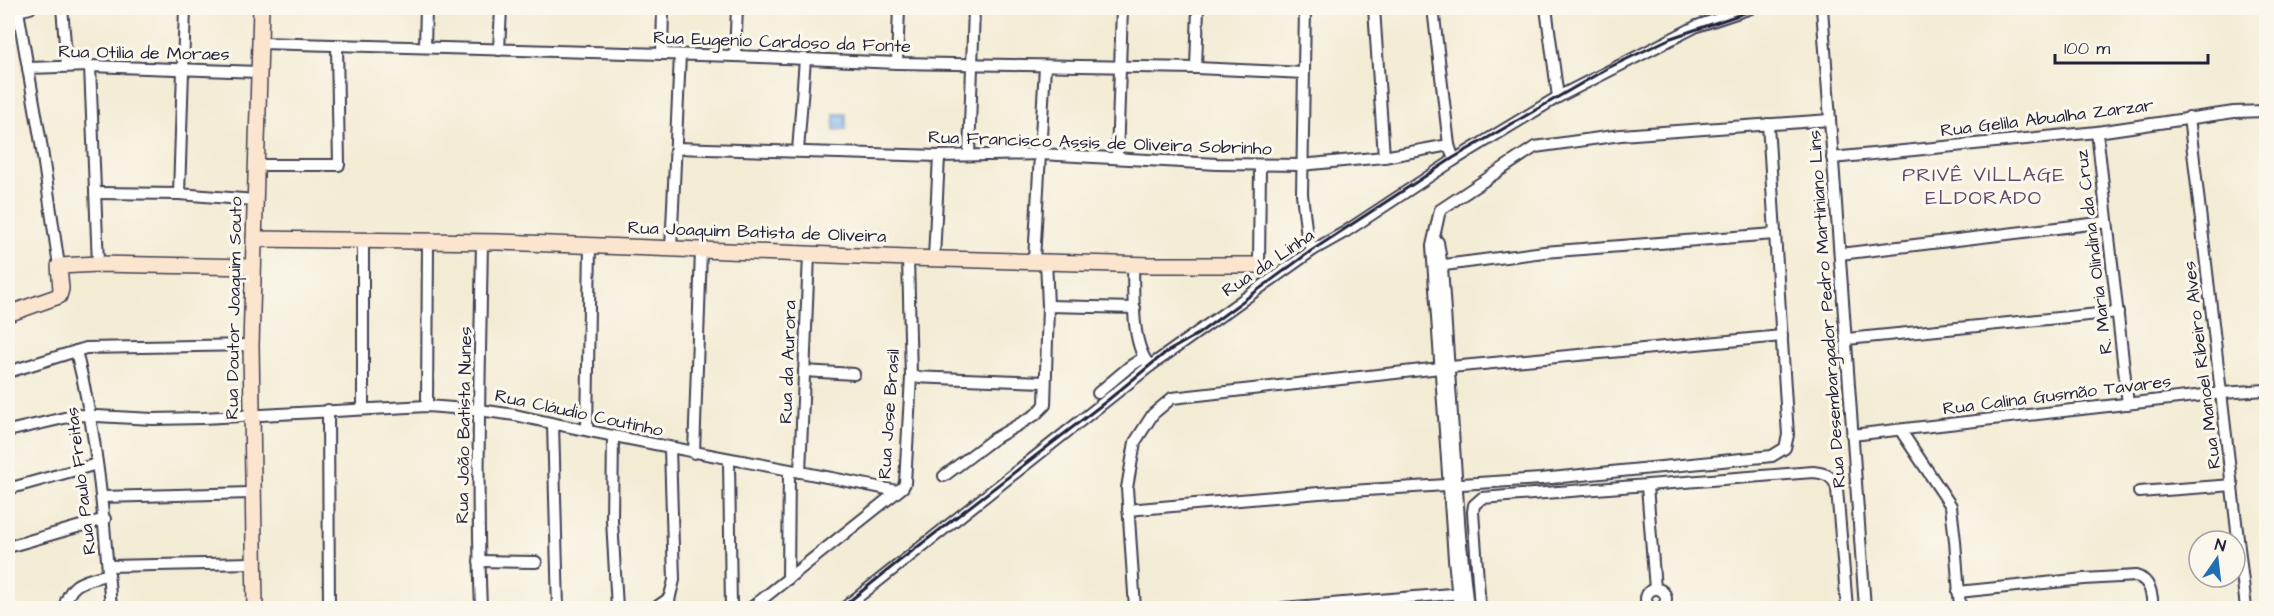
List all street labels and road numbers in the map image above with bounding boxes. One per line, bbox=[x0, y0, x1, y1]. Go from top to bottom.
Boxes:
street label: Rua Eugenio Cardoso da Fonte bbox=[653, 25, 912, 60]
street label: Rua Otilia de Moraes bbox=[58, 39, 230, 67]
street label: Rua Gelila Abualha Zarzar bbox=[1939, 93, 2155, 143]
street label: Rua Francisco Assis de Oliveira Sobrinho bbox=[928, 125, 1272, 161]
street label: Rua Desembargador Pedro Martiniano Lins bbox=[1802, 129, 1853, 489]
street label: R. Maria Olindina da Cruz bbox=[2069, 148, 2119, 356]
street label: Rua Doutor Joaquim Souto bbox=[220, 196, 248, 420]
street label: Rua Joaquim Batista de Oliveira bbox=[627, 215, 887, 249]
street label: Rua da Linha bbox=[1217, 223, 1319, 303]
street label: Rua Manoel Ribeiro Alves bbox=[2177, 260, 2227, 470]
street label: Rua da Aurora bbox=[773, 300, 803, 424]
street label: Rua João Batista Nunes bbox=[450, 326, 478, 524]
street label: Rua Jose Brasil bbox=[872, 348, 906, 480]
street label: Rua Calina Gusmão Tavares bbox=[1941, 369, 2173, 421]
street label: Rua Cláudio Coutinho bbox=[493, 383, 665, 443]
street label: Rua Paulo Freitas bbox=[60, 406, 102, 556]

